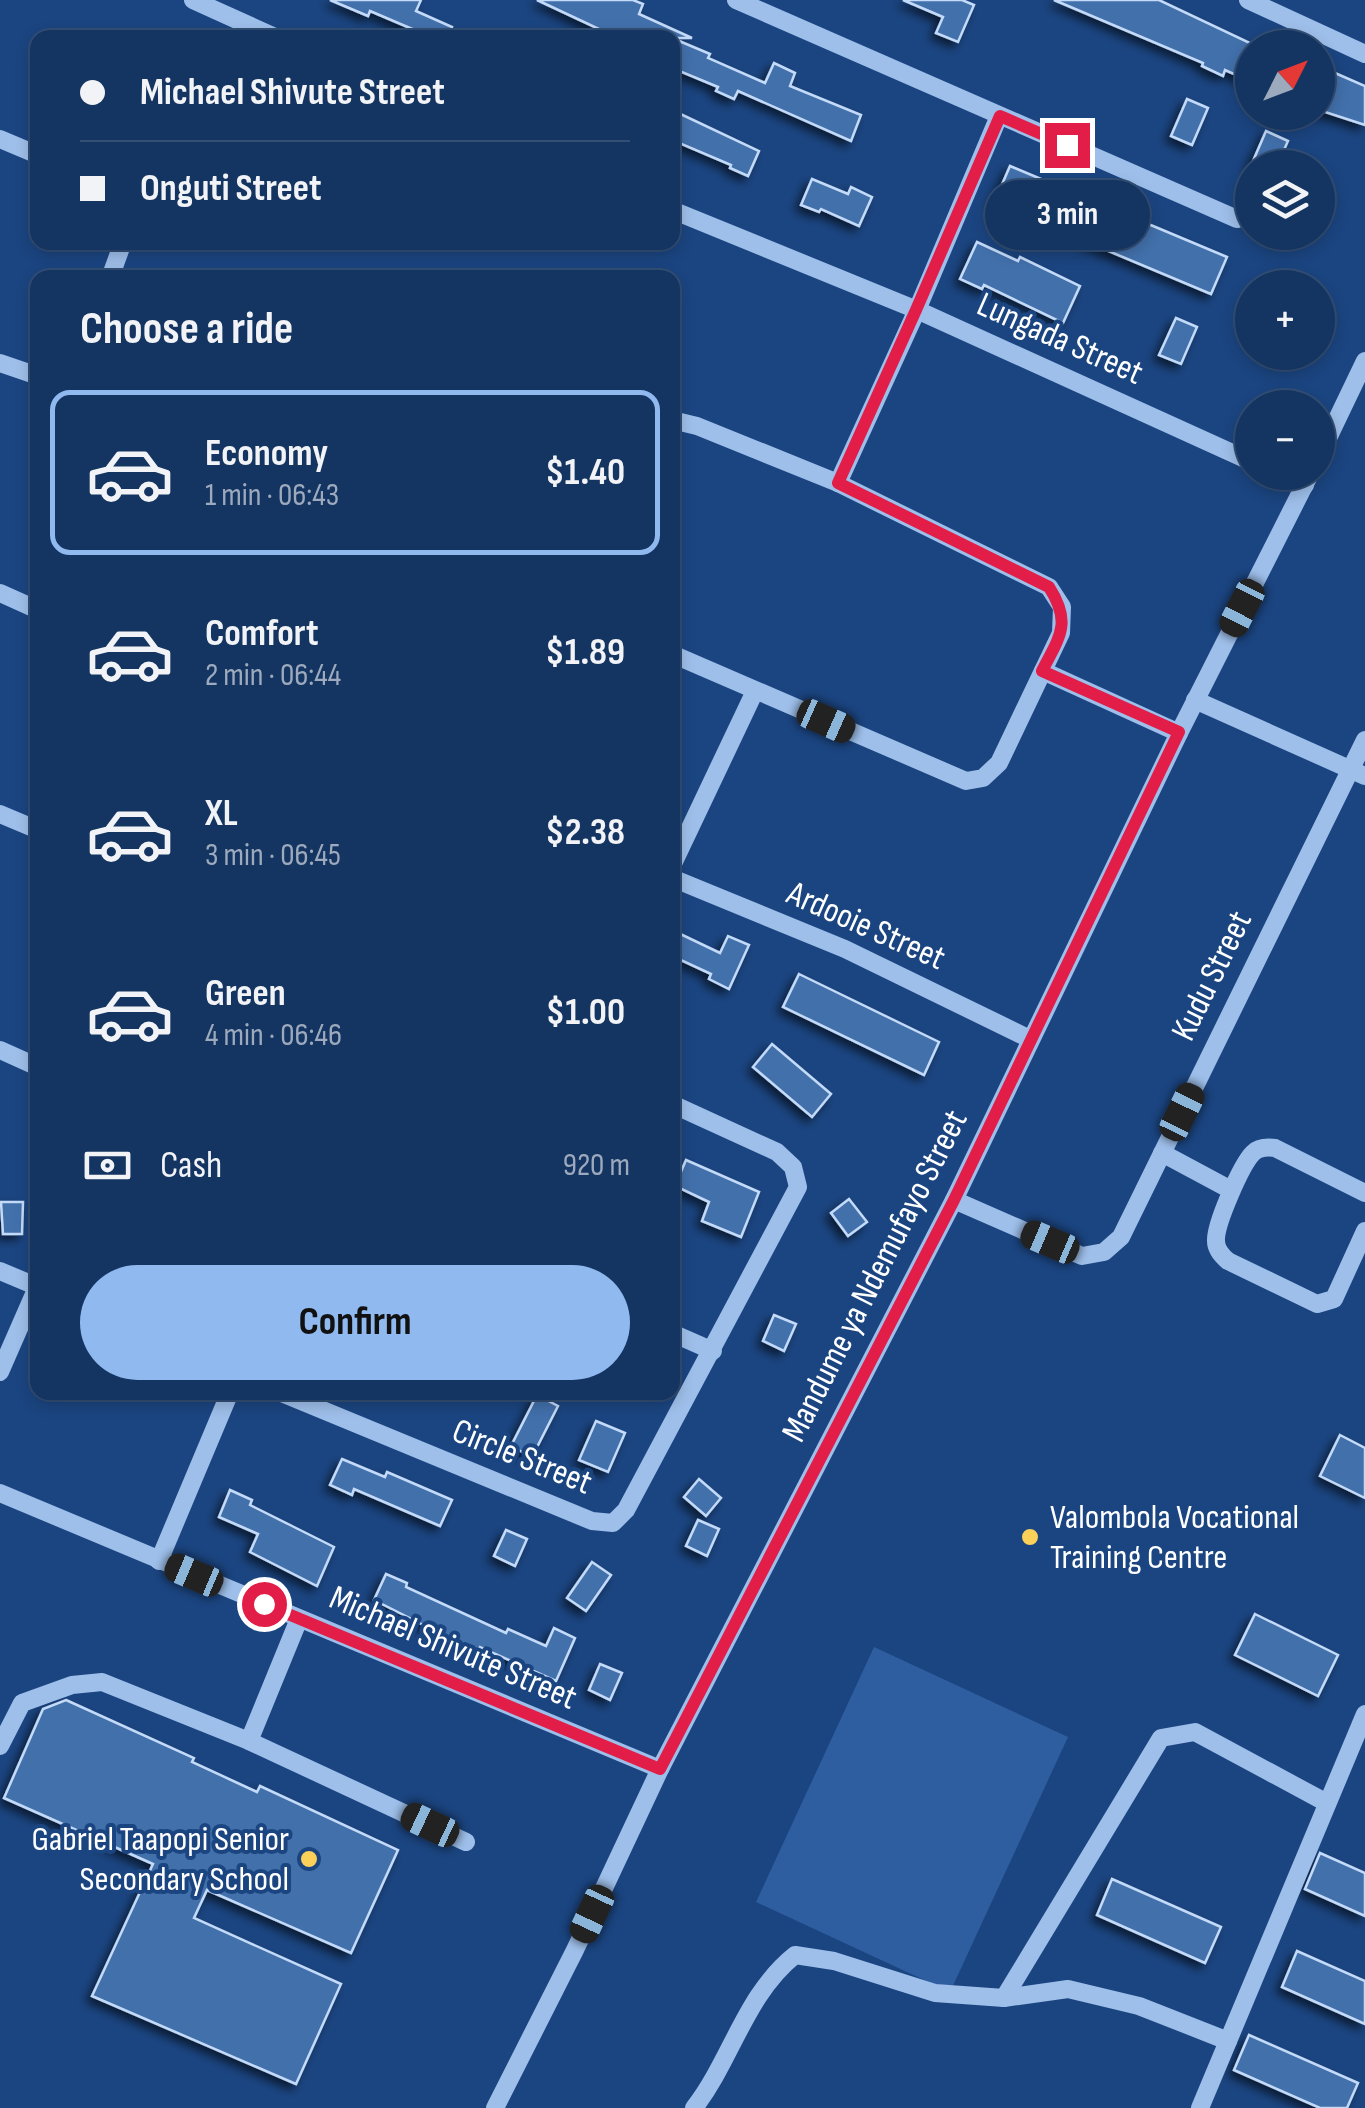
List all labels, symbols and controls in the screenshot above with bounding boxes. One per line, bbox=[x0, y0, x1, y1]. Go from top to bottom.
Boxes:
north arrow bbox=[1235, 30, 1335, 130]
map controls bbox=[1235, 30, 1335, 490]
text: Michael Shivute Street bbox=[140, 70, 445, 115]
route end bbox=[1045, 123, 1090, 168]
button: layers bbox=[1235, 150, 1335, 250]
text: Onguti Street bbox=[140, 166, 321, 211]
callout: 3 min bbox=[984, 180, 1150, 250]
text: 3 min bbox=[1037, 195, 1098, 234]
button: + bbox=[1235, 270, 1335, 370]
street label: Lungada Street bbox=[970, 283, 1150, 395]
text: Choose a ride bbox=[80, 302, 293, 357]
button: − bbox=[1235, 390, 1335, 490]
icon: car bbox=[85, 428, 175, 518]
text: Economy bbox=[205, 431, 328, 476]
text: $1.40 bbox=[545, 450, 625, 495]
text: 1 min · 06:43 bbox=[205, 476, 339, 515]
car bbox=[1215, 574, 1269, 642]
icon: car bbox=[85, 608, 175, 698]
text: Comfort bbox=[205, 611, 319, 656]
text: $1.89 bbox=[545, 630, 625, 675]
text: 2 min · 06:44 bbox=[205, 656, 341, 695]
car bbox=[792, 695, 860, 747]
icon: car bbox=[85, 788, 175, 878]
text: XL bbox=[205, 791, 238, 836]
text: $2.38 bbox=[545, 810, 625, 855]
text: 3 min · 06:45 bbox=[205, 836, 341, 875]
street label: Ardooie Street bbox=[779, 872, 952, 980]
street label: Kudu Street bbox=[1162, 904, 1262, 1048]
icon: car bbox=[85, 968, 175, 1058]
text: Green bbox=[205, 971, 286, 1016]
text: $1.00 bbox=[546, 990, 625, 1035]
text: 4 min · 06:46 bbox=[205, 1016, 342, 1055]
car bbox=[1155, 1078, 1209, 1146]
street label: Mandume ya Ndemufayo Street bbox=[773, 1103, 977, 1449]
icon: cash bbox=[80, 1138, 135, 1193]
text: Cash bbox=[160, 1143, 222, 1188]
text: 920 m bbox=[563, 1146, 630, 1185]
car bbox=[1017, 1216, 1083, 1268]
button: Confirm bbox=[80, 1265, 630, 1380]
street label: Circle Street bbox=[446, 1410, 598, 1504]
place label: Valombola Vocational Training Centre bbox=[1050, 1496, 1299, 1579]
marker: Valombola Vocational Training Centre bbox=[1019, 1526, 1041, 1548]
car bbox=[161, 1549, 227, 1601]
street label: Michael Shivute Street bbox=[323, 1577, 583, 1719]
route start bbox=[242, 1582, 287, 1627]
car bbox=[396, 1799, 464, 1851]
place label: Gabriel Taapopi Senior Secondary School bbox=[31, 1818, 289, 1901]
marker: Gabriel Taapopi Senior Secondary School bbox=[298, 1848, 320, 1870]
car bbox=[566, 1880, 618, 1948]

